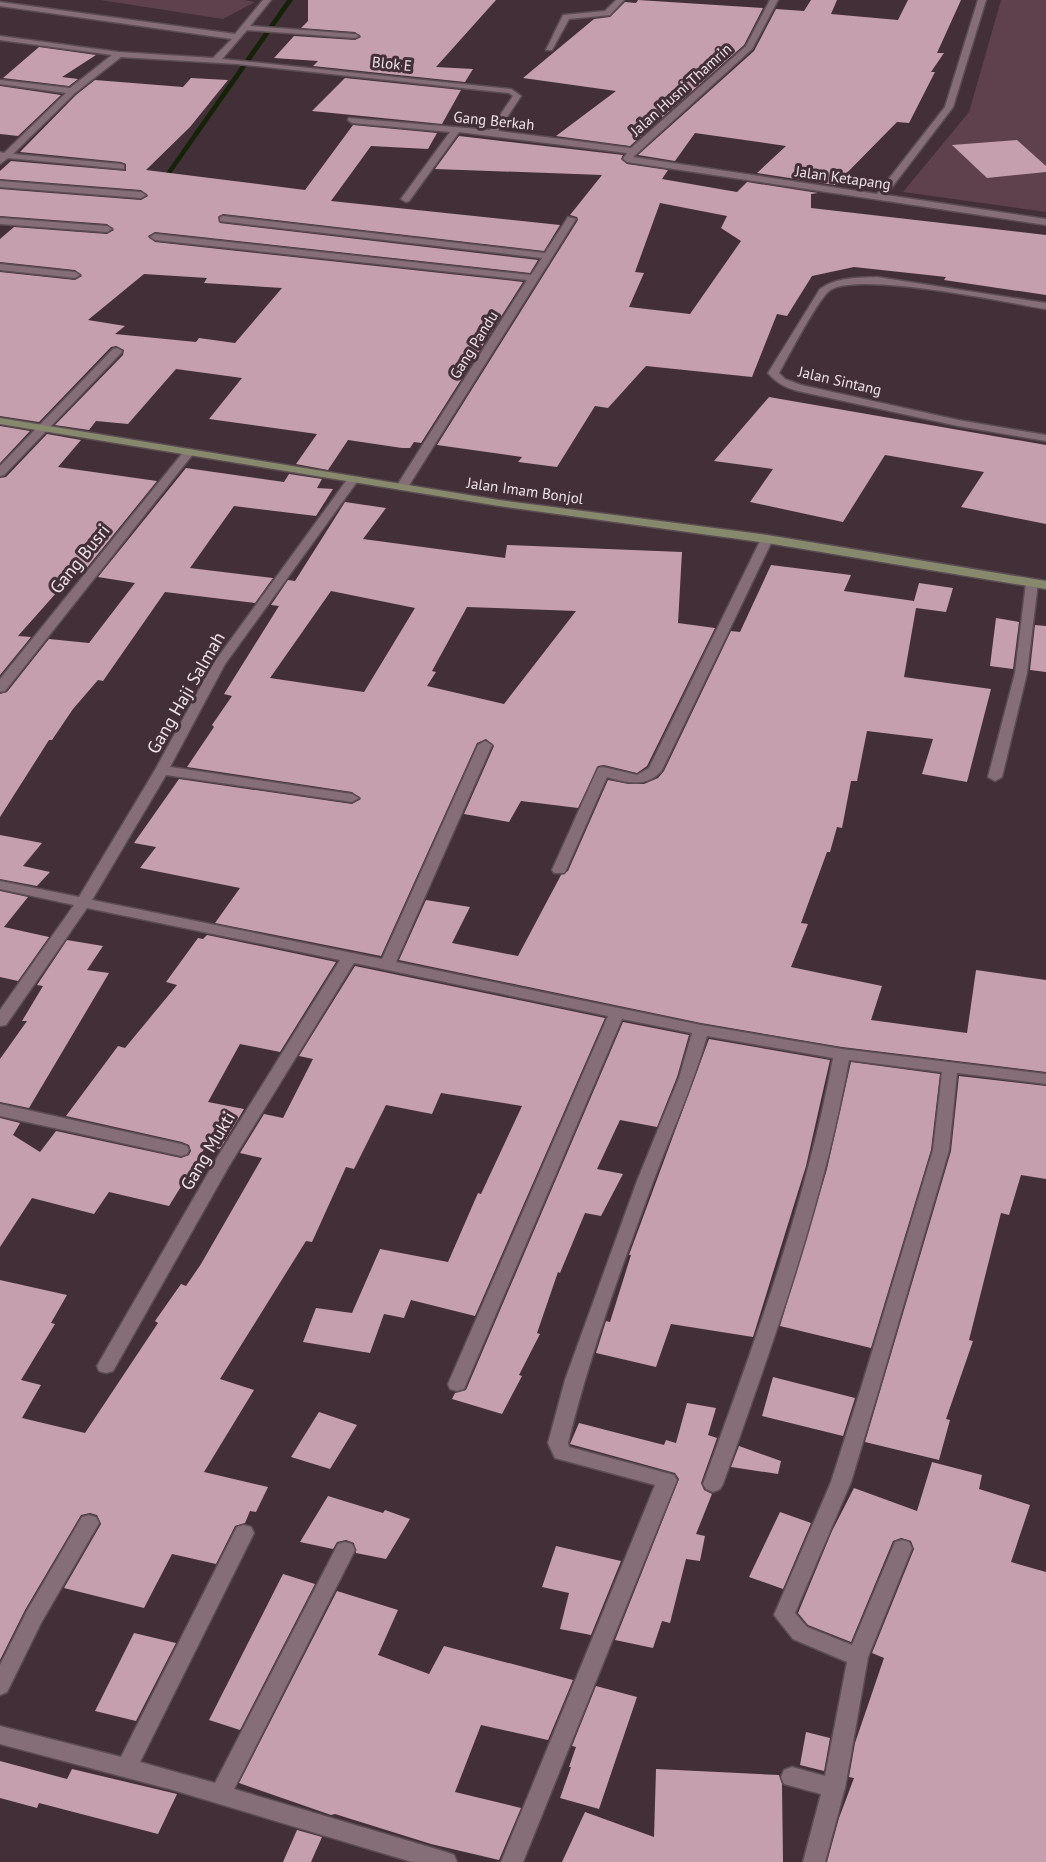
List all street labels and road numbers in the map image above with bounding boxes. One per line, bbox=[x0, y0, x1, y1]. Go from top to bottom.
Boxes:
street label: Jalan Husni Thamrin bbox=[625, 39, 735, 141]
street label: Blok E bbox=[371, 52, 413, 75]
street label: Gang Berkah bbox=[453, 107, 535, 134]
street label: Jalan Ketapang bbox=[793, 161, 892, 194]
street label: Gang Pandu bbox=[445, 307, 502, 382]
street label: Jalan Sintang bbox=[796, 361, 884, 399]
street label: Jalan Imam Bonjol bbox=[465, 473, 585, 508]
street label: Gang Busri bbox=[45, 519, 115, 598]
street label: Gang Haji Salmah bbox=[141, 628, 230, 758]
street label: Gang Mukti bbox=[175, 1107, 240, 1194]

